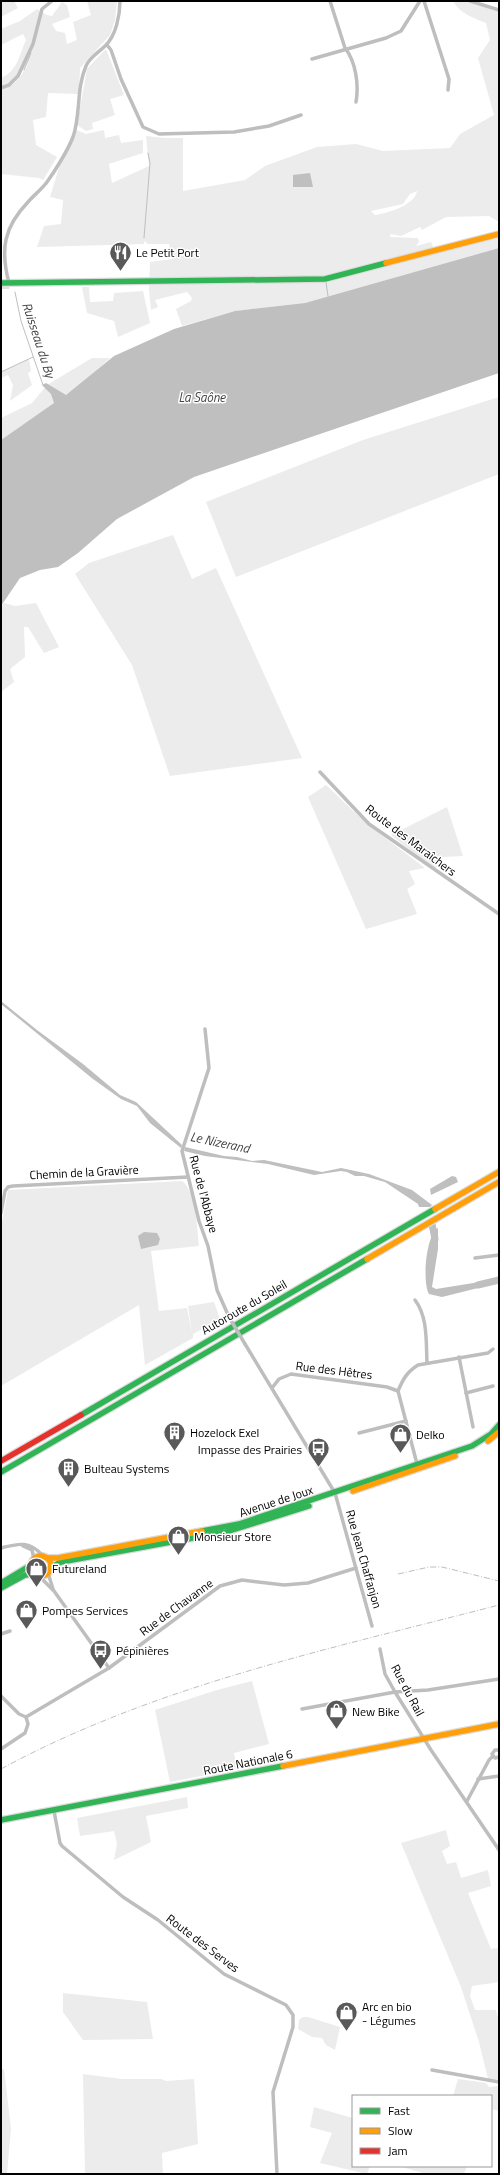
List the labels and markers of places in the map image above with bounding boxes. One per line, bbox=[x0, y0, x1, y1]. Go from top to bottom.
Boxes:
restaurant icon: Le Petit Port bbox=[108, 239, 134, 272]
place label: Le Petit Port bbox=[136, 243, 200, 262]
building icon: Hozelock Exel bbox=[162, 1419, 188, 1452]
shop icon: Delko bbox=[388, 1421, 414, 1454]
place label: Hozelock Exel bbox=[190, 1423, 259, 1442]
place label: Delko bbox=[416, 1425, 445, 1444]
bus stop icon: Impasse des Prairies bbox=[305, 1436, 331, 1469]
place label: Impasse des Prairies bbox=[198, 1440, 302, 1459]
building icon: Bulteau Systems bbox=[56, 1455, 82, 1488]
place label: Bulteau Systems bbox=[84, 1459, 170, 1478]
shop icon: Monsieur Store bbox=[165, 1523, 191, 1556]
place label: Monsieur Store bbox=[194, 1527, 271, 1546]
shop icon: Futureland bbox=[23, 1555, 49, 1588]
place label: Futureland bbox=[52, 1559, 107, 1578]
shop icon: Pompes Services bbox=[13, 1597, 39, 1630]
place label: Pompes Services bbox=[42, 1601, 128, 1620]
bus stop icon: Pépinières bbox=[88, 1637, 114, 1670]
place label: Pépinières bbox=[116, 1641, 169, 1660]
shop icon: New Bike bbox=[323, 1698, 349, 1731]
place label: New Bike bbox=[352, 1702, 400, 1721]
place label: Arc en bio - Légumes bbox=[362, 1997, 416, 2030]
shop icon: Arc en bio - Légumes bbox=[333, 2000, 359, 2033]

